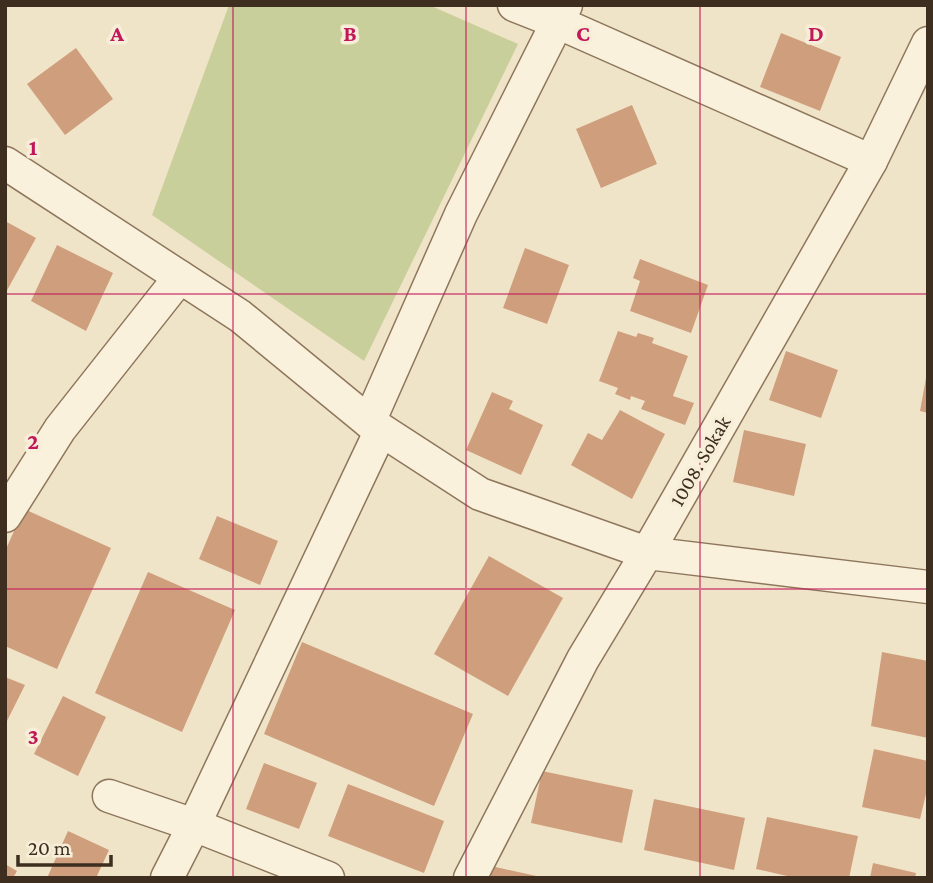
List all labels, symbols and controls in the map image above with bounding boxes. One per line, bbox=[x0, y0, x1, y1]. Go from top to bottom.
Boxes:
text: A bbox=[109, 20, 124, 46]
text: B bbox=[343, 20, 357, 46]
text: C bbox=[576, 20, 590, 46]
text: D bbox=[808, 20, 824, 46]
text: 1 bbox=[29, 134, 38, 160]
street label: 1008. Sokak bbox=[664, 411, 736, 511]
text: 2 bbox=[27, 428, 39, 454]
text: 3 bbox=[27, 723, 39, 749]
scale bar bbox=[18, 824, 110, 868]
text: 20 m bbox=[28, 836, 71, 860]

